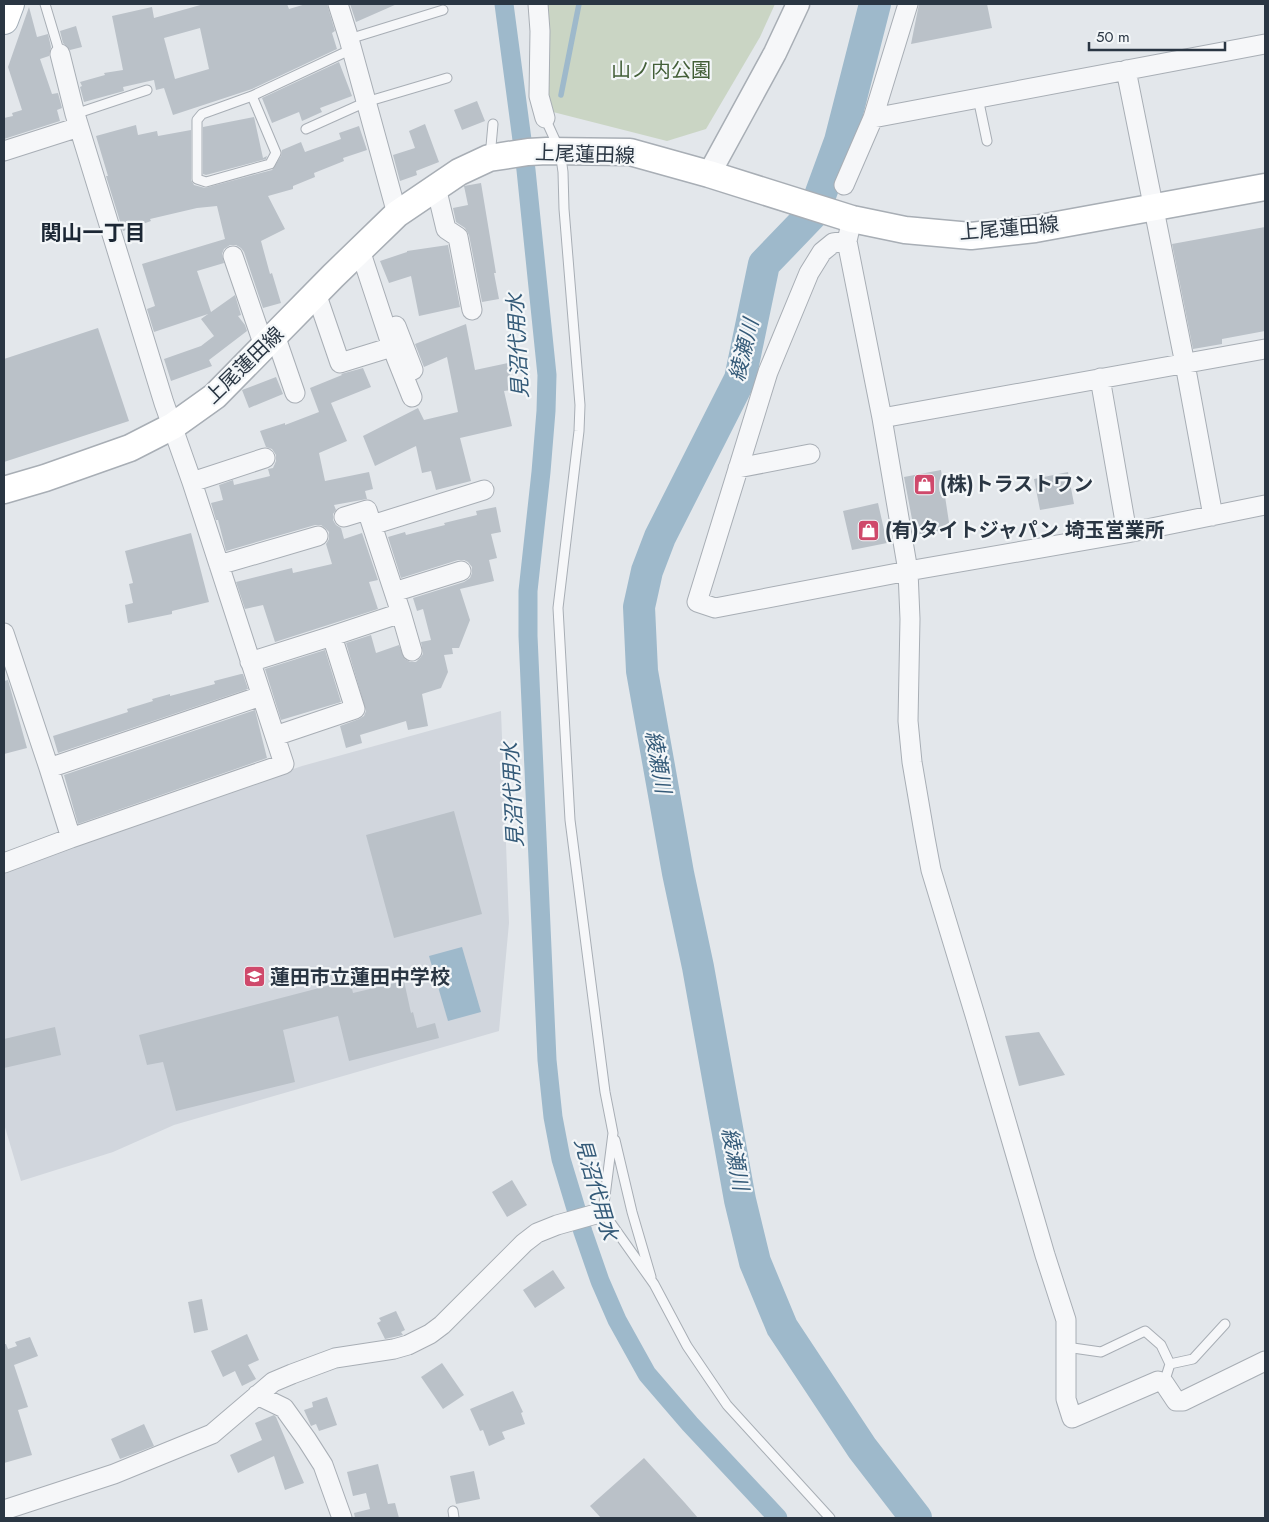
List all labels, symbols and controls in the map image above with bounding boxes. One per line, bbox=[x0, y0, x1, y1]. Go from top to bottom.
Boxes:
scale bar bbox=[1089, 20, 1225, 52]
text: 50 m bbox=[1096, 26, 1130, 48]
park label: 山ノ内公園 bbox=[611, 56, 711, 85]
street label: 上尾蓮田線 bbox=[535, 138, 635, 171]
street label: 上尾蓮田線 bbox=[958, 210, 1060, 247]
district label: 関山一丁目 bbox=[41, 218, 146, 248]
water label: 見沼代用水 bbox=[500, 291, 536, 399]
water label: 綾瀬川 bbox=[722, 314, 767, 384]
street label: 上尾蓮田線 bbox=[198, 320, 290, 411]
place label: (株)トラストワン bbox=[940, 470, 1093, 499]
shop icon: (株)トラストワン bbox=[912, 472, 936, 496]
place label: (有)タイトジャパン 埼玉営業所 bbox=[885, 516, 1165, 545]
shop icon: (有)タイトジャパン 埼玉営業所 bbox=[857, 518, 881, 542]
water label: 綾瀬川 bbox=[638, 728, 679, 798]
water label: 見沼代用水 bbox=[495, 740, 531, 848]
place label: 蓮田市立蓮田中学校 bbox=[270, 963, 450, 992]
school or university icon: 蓮田市立蓮田中学校 bbox=[242, 965, 266, 989]
water label: 綾瀬川 bbox=[714, 1125, 756, 1195]
water label: 見沼代用水 bbox=[567, 1134, 625, 1246]

